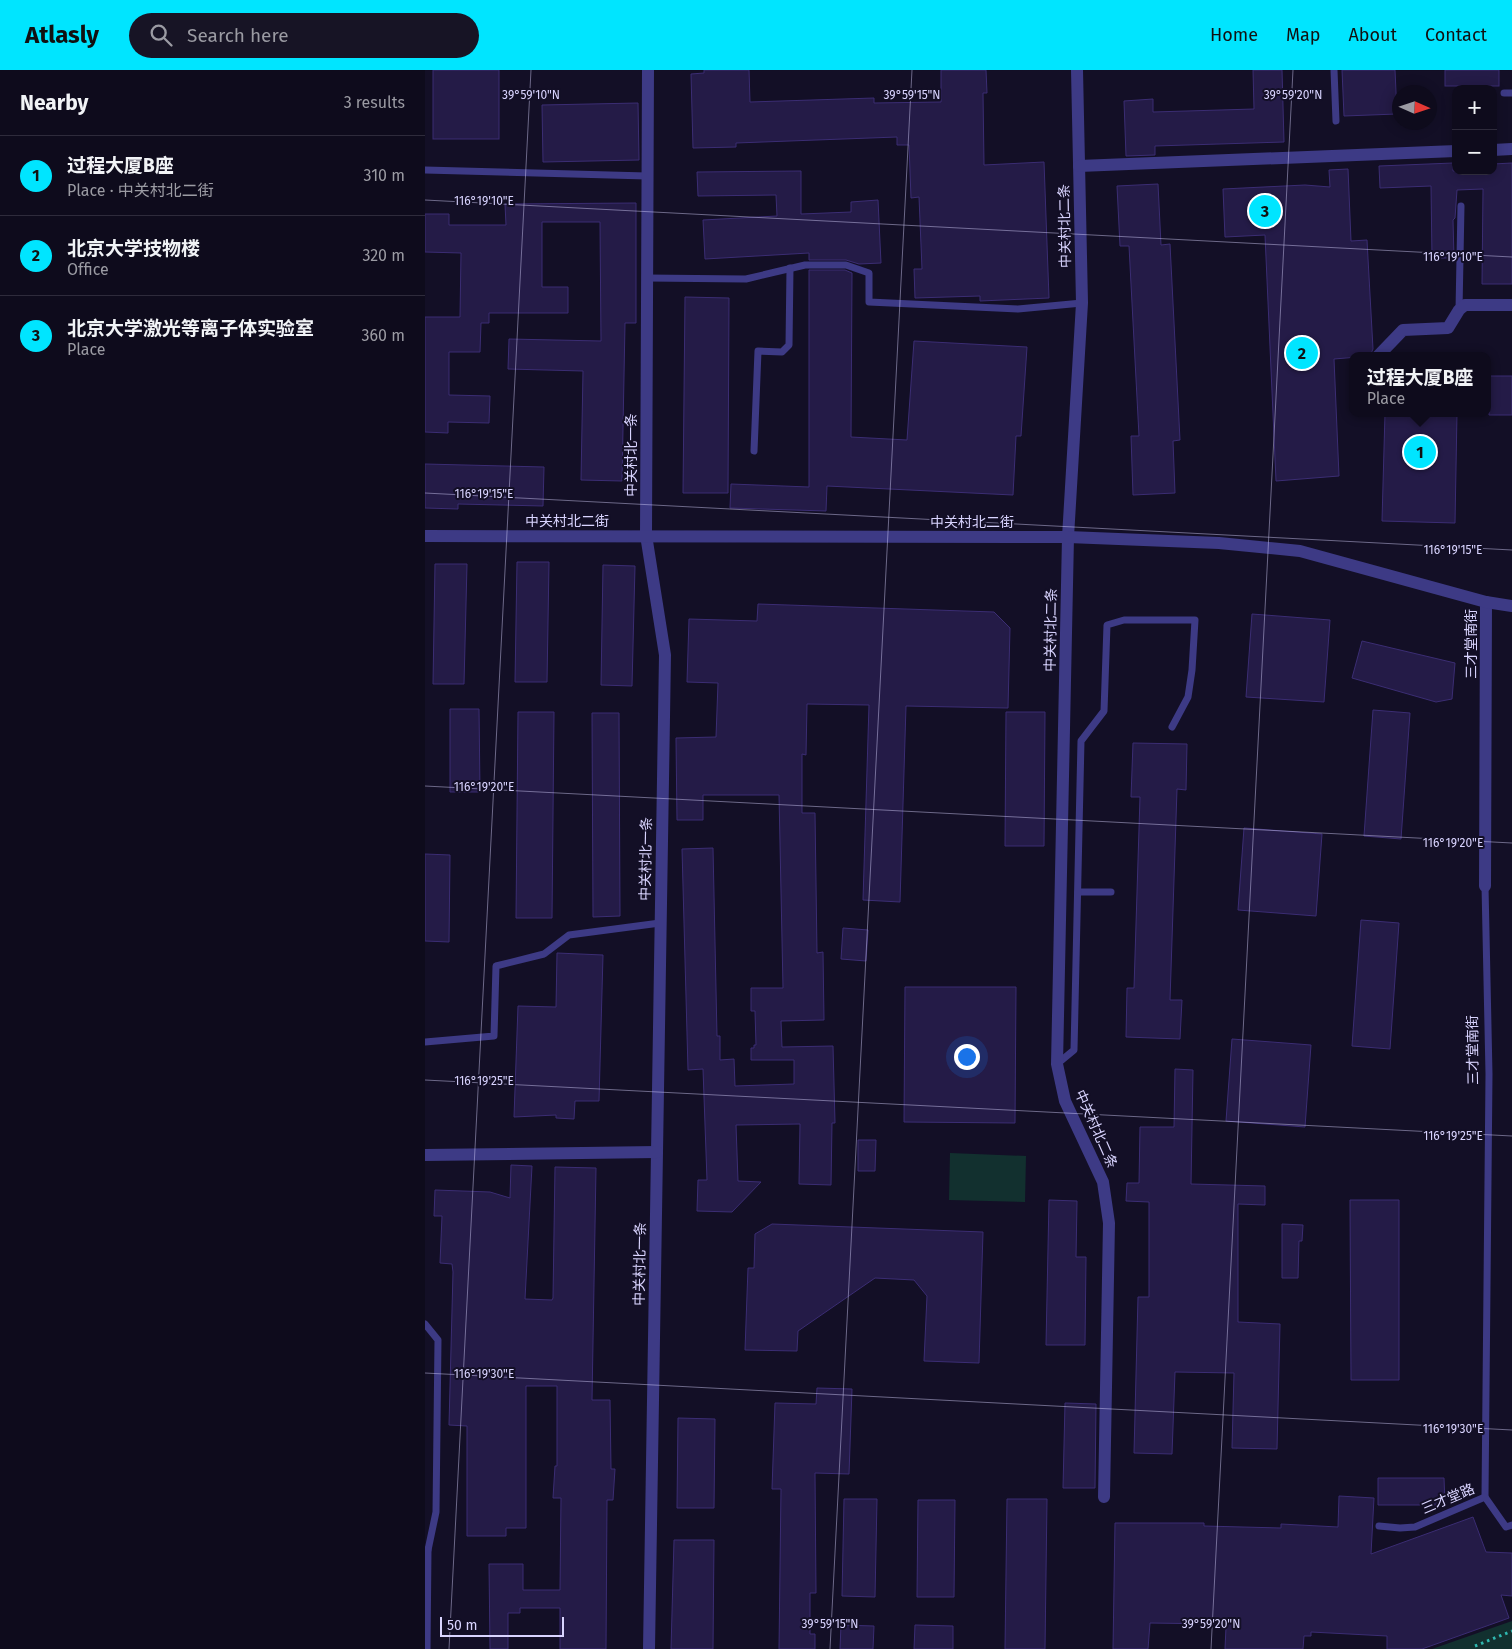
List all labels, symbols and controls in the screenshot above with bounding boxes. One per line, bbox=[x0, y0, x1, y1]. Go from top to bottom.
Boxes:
search box bbox=[129, 13, 479, 58]
text: Atlasly bbox=[25, 21, 99, 49]
icon: search bbox=[147, 21, 175, 49]
text: Search here bbox=[187, 24, 289, 47]
text: Home bbox=[1210, 24, 1258, 46]
text: Map bbox=[1286, 24, 1320, 46]
text: About bbox=[1348, 24, 1397, 46]
text: Contact bbox=[1425, 24, 1487, 46]
north arrow bbox=[1392, 85, 1437, 130]
map controls bbox=[1452, 85, 1497, 175]
button: + bbox=[1452, 85, 1497, 130]
text: 39°59'10"N bbox=[502, 88, 560, 102]
text: 39°59'15"N bbox=[883, 88, 941, 102]
text: 39°59'20"N bbox=[1264, 88, 1322, 102]
text: Nearby bbox=[20, 90, 88, 116]
text: 3 results bbox=[344, 93, 405, 112]
button: − bbox=[1452, 130, 1497, 175]
text: 过程大厦B座 bbox=[67, 154, 174, 177]
text: 1 bbox=[32, 166, 40, 185]
text: 310 m bbox=[364, 166, 405, 185]
text: Place · 中关村北二街 bbox=[67, 181, 214, 200]
street label: 中关村北二条 bbox=[1056, 184, 1074, 268]
pin: 3 bbox=[1249, 192, 1281, 230]
text: 116°19'10"E bbox=[454, 194, 514, 208]
text: 北京大学技物楼 bbox=[67, 237, 200, 260]
text: 2 bbox=[32, 246, 40, 265]
text: 320 m bbox=[362, 246, 405, 265]
text: 116°19'10"E bbox=[1423, 250, 1483, 264]
text: Office bbox=[67, 260, 109, 279]
text: 北京大学激光等离子体实验室 bbox=[67, 317, 314, 340]
text: 3 bbox=[32, 326, 40, 345]
text: 360 m bbox=[362, 326, 405, 345]
pin: 2 bbox=[1286, 334, 1318, 372]
text: Place bbox=[67, 340, 106, 359]
popup bbox=[1349, 352, 1491, 417]
text: 过程大厦B座 bbox=[1367, 366, 1473, 389]
text: Place bbox=[1367, 389, 1405, 408]
street label: 中关村北一条 bbox=[623, 413, 640, 497]
pin: 1 bbox=[1404, 433, 1436, 471]
text: 116°19'15"E bbox=[455, 487, 513, 501]
street label: 中关村北二街 bbox=[525, 513, 609, 530]
street label: 中关村北二街 bbox=[930, 514, 1014, 531]
text: 116°19'15"E bbox=[1424, 543, 1482, 557]
street label: 中关村北二条 bbox=[1042, 588, 1060, 672]
street label: 三才堂南街 bbox=[1463, 609, 1480, 679]
text: 116°19'20"E bbox=[454, 780, 514, 794]
street label: 中关村北一条 bbox=[637, 817, 655, 901]
text: 116°19'20"E bbox=[1423, 836, 1483, 850]
street label: 三才堂南街 bbox=[1464, 1015, 1482, 1085]
your location bbox=[954, 1044, 980, 1070]
text: 116°19'25"E bbox=[454, 1074, 514, 1088]
street label: 中关村北二条 bbox=[1071, 1087, 1121, 1171]
text: 116°19'25"E bbox=[1423, 1129, 1483, 1143]
street label: 中关村北一条 bbox=[631, 1222, 649, 1306]
text: 116°19'30"E bbox=[454, 1367, 514, 1381]
text: 116°19'30"E bbox=[1423, 1422, 1483, 1436]
street label: 三才堂路 bbox=[1419, 1480, 1477, 1518]
scale bar bbox=[440, 1614, 564, 1637]
text: 50 m bbox=[447, 1617, 478, 1634]
text: 39°59'15"N bbox=[801, 1617, 859, 1631]
text: 39°59'20"N bbox=[1182, 1617, 1240, 1631]

